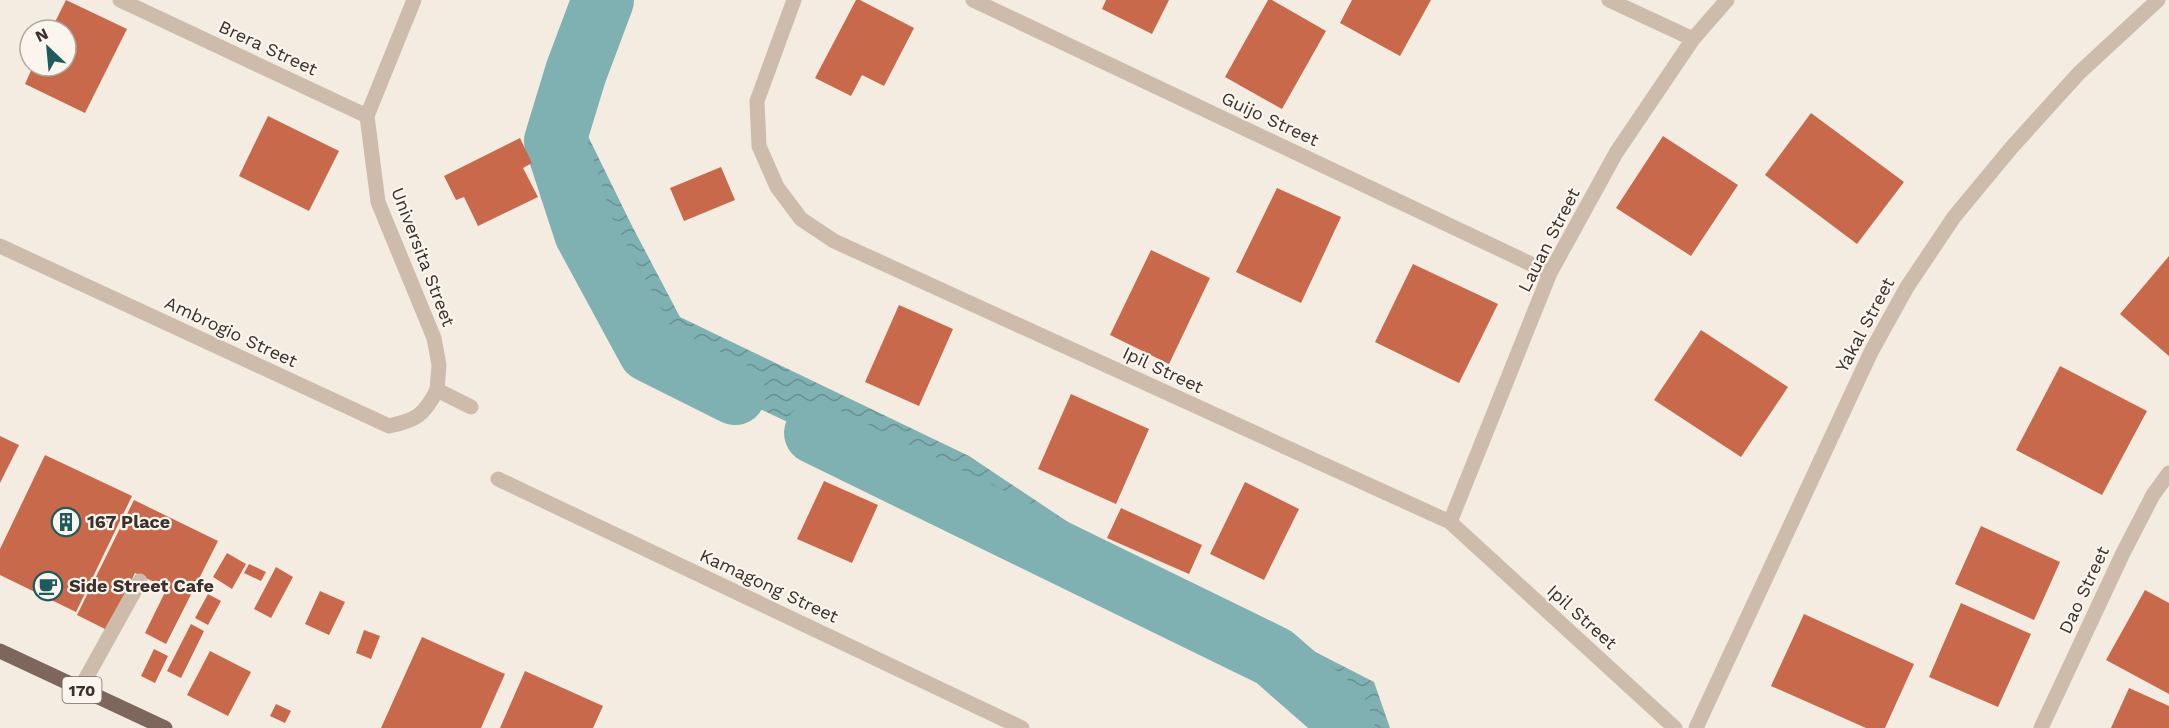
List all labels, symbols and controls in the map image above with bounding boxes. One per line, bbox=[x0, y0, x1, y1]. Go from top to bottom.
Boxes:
street label: Brera Street bbox=[216, 16, 321, 80]
north arrow bbox=[18, 18, 78, 78]
text: N bbox=[32, 24, 51, 46]
street label: Guijo Street bbox=[1218, 87, 1323, 150]
street label: Universita Street bbox=[387, 184, 460, 330]
street label: Lauan Street bbox=[1513, 184, 1584, 295]
street label: Yakal Street bbox=[1831, 273, 1899, 376]
street label: Ambrogio Street bbox=[162, 292, 301, 372]
street label: Ipil Street bbox=[1120, 342, 1207, 398]
building icon: 167 Place bbox=[50, 506, 82, 538]
place label: 167 Place bbox=[87, 511, 170, 532]
street label: Dao Street bbox=[2054, 542, 2113, 637]
street label: Kamagong Street bbox=[697, 544, 842, 627]
cafe icon: Side Street Cafe bbox=[32, 570, 64, 602]
place label: Side Street Cafe bbox=[69, 575, 214, 596]
street label: Ipil Street bbox=[1543, 580, 1622, 654]
road number: 170 bbox=[62, 677, 101, 703]

